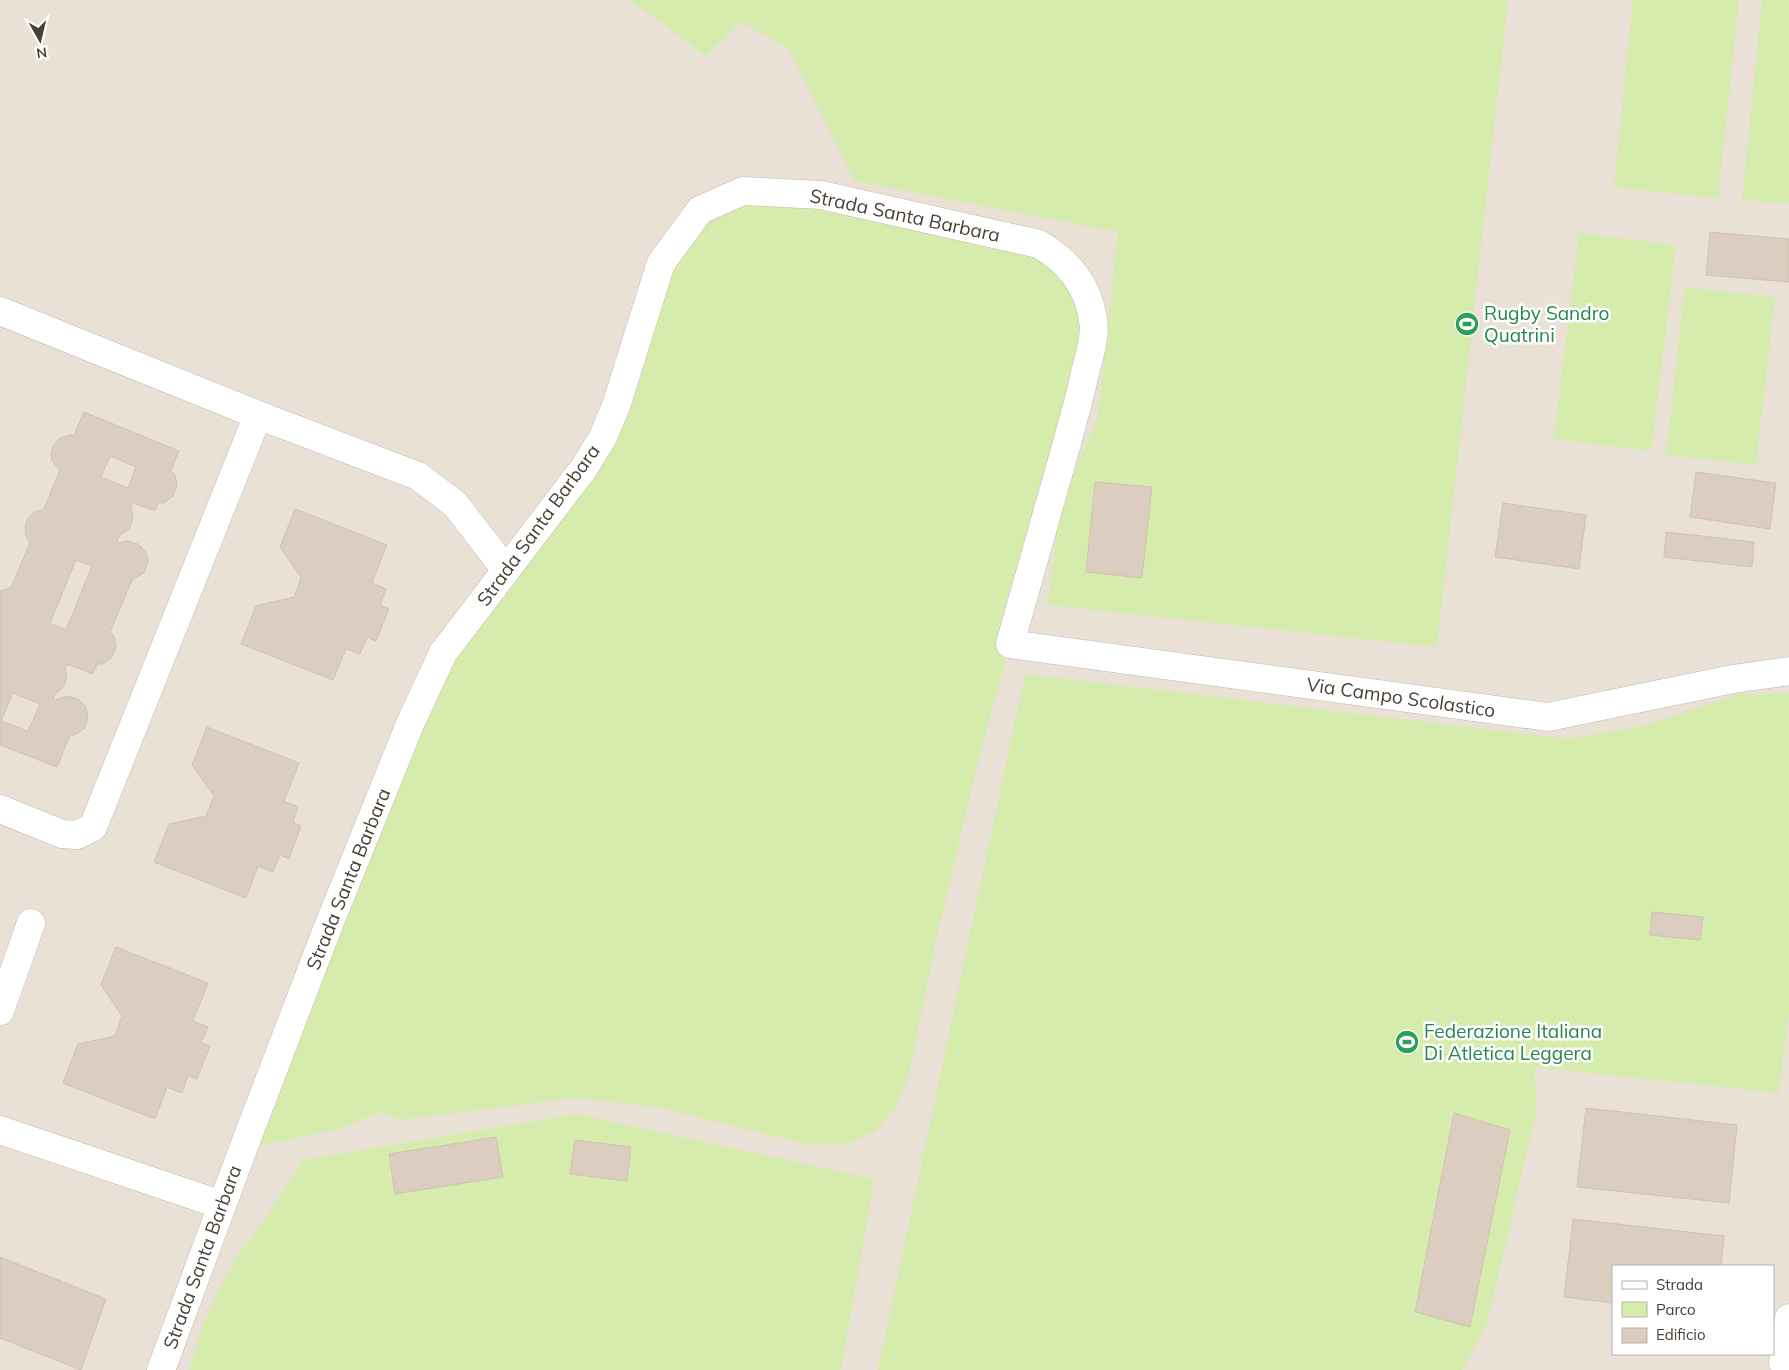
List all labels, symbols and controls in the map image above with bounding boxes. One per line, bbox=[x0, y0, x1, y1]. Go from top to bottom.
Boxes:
north arrow bbox=[15, 15, 65, 65]
text: N bbox=[35, 43, 48, 63]
street label: Strada Santa Barbara bbox=[808, 183, 1002, 247]
place label: Rugby Sandro Quatrini bbox=[1484, 301, 1609, 347]
sports icon: Rugby Sandro Quatrini bbox=[1454, 311, 1480, 337]
street label: Strada Santa Barbara bbox=[471, 439, 605, 611]
street label: Via Campo Scolastico bbox=[1305, 672, 1497, 722]
street label: Strada Santa Barbara bbox=[301, 785, 395, 973]
place label: Federazione Italiana Di Atletica Leggera bbox=[1424, 1019, 1602, 1065]
sports icon: Federazione Italiana Di Atletica Leggera bbox=[1394, 1029, 1420, 1055]
street label: Strada Santa Barbara bbox=[158, 1162, 246, 1352]
legend bbox=[1612, 1265, 1774, 1355]
text: Strada bbox=[1656, 1275, 1703, 1294]
text: Parco bbox=[1656, 1300, 1696, 1319]
text: Edificio bbox=[1656, 1325, 1706, 1344]

